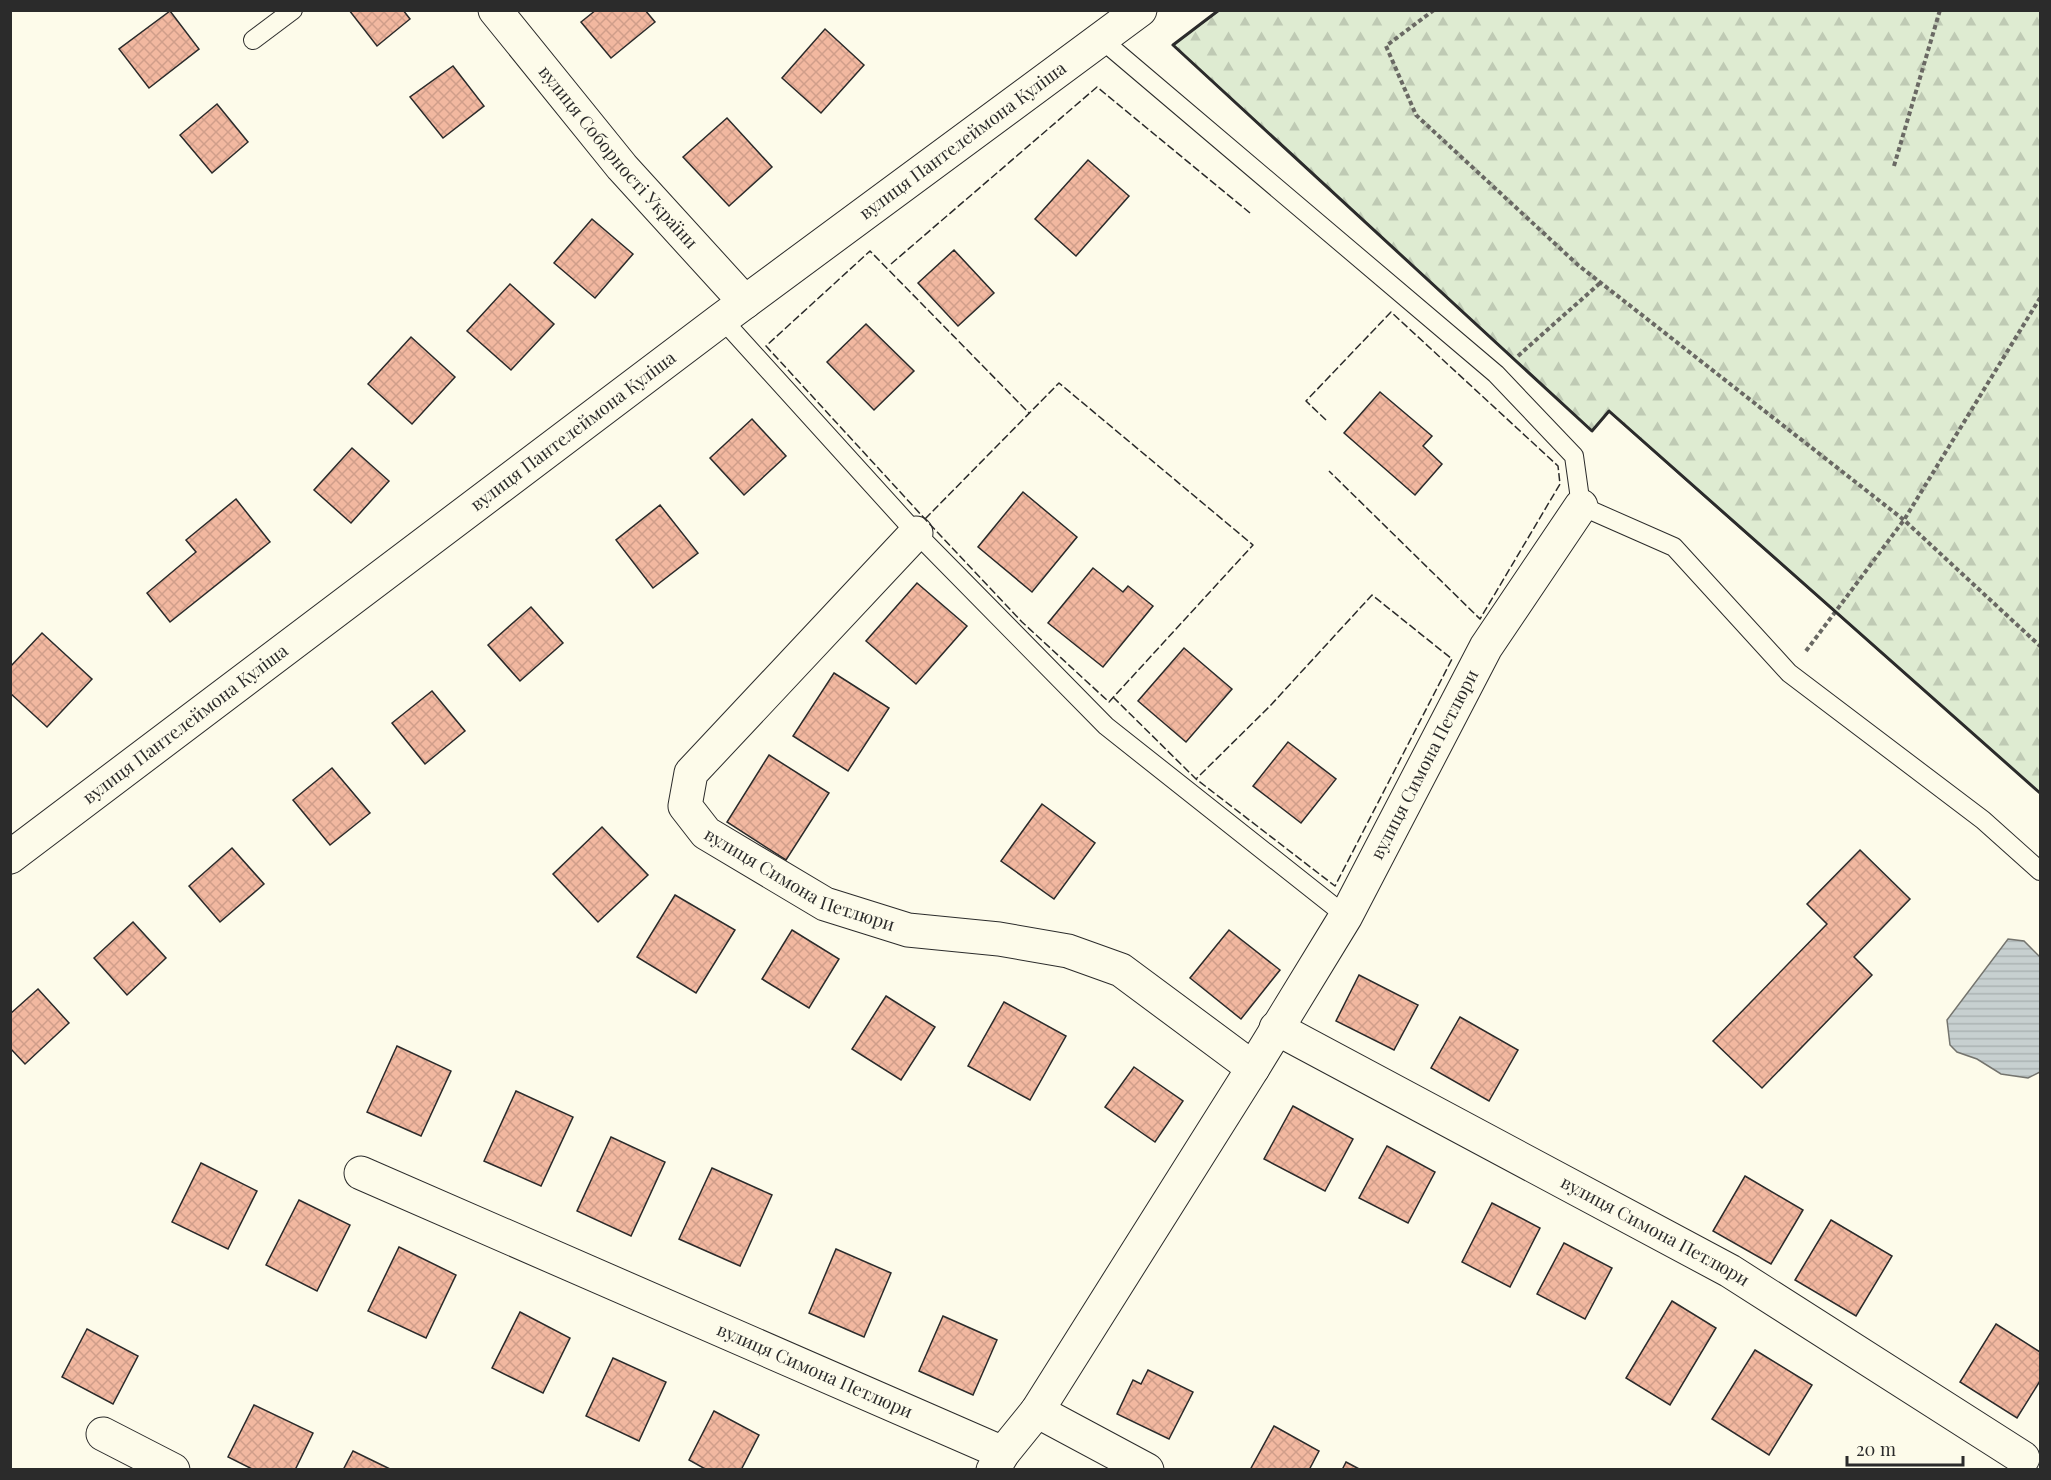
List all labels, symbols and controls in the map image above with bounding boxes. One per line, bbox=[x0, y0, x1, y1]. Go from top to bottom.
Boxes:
street label: вулиця Пантелеймона Куліша bbox=[854, 56, 1071, 225]
street label: вулиця Соборності України bbox=[534, 60, 704, 254]
street label: вулиця Пантелеймона Куліша bbox=[465, 345, 680, 516]
street label: вулиця Пантелеймона Куліша bbox=[77, 638, 293, 809]
street label: вулиця Симона Петлюри bbox=[1365, 665, 1483, 863]
street label: вулиця Симона Петлюри bbox=[700, 822, 898, 936]
street label: вулиця Симона Петлюри bbox=[1557, 1170, 1754, 1291]
street label: вулиця Симона Петлюри bbox=[714, 1317, 917, 1423]
scale bar bbox=[1847, 1429, 1962, 1467]
text: 20 m bbox=[1856, 1437, 1896, 1461]

